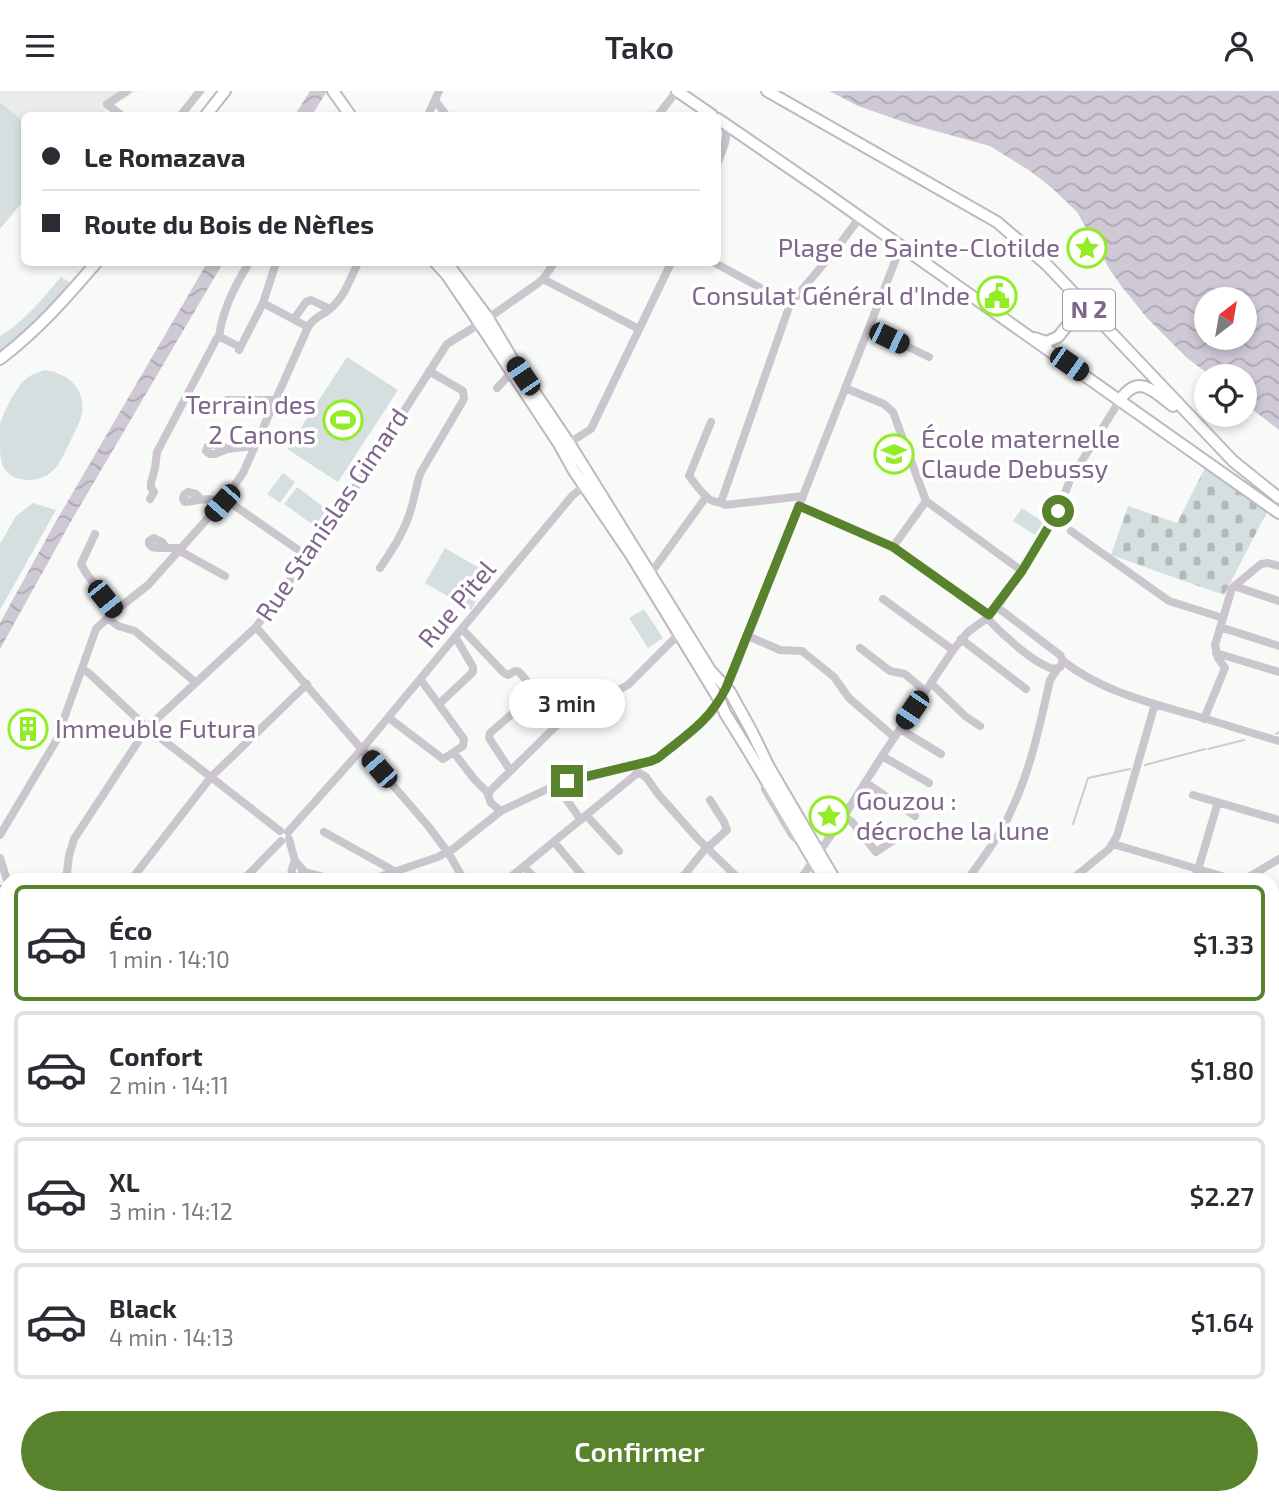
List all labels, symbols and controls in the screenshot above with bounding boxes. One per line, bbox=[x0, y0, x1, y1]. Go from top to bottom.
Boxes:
icon: menu bbox=[21, 27, 59, 65]
text: Tako bbox=[605, 27, 674, 65]
icon: person bbox=[1220, 27, 1258, 65]
text: Le Romazava bbox=[84, 141, 246, 172]
text: Route du Bois de Nèfles bbox=[84, 208, 374, 239]
place icon: Plage de Sainte-Clotilde bbox=[1066, 227, 1108, 269]
place label: Plage de Sainte-Clotilde bbox=[778, 231, 1060, 262]
public building icon: Consulat Général d'Inde bbox=[976, 275, 1018, 317]
place label: Consulat Général d'Inde bbox=[692, 279, 970, 310]
north arrow bbox=[1194, 287, 1256, 350]
map controls bbox=[1194, 287, 1257, 427]
road number: N 2 bbox=[1063, 289, 1115, 331]
car bbox=[866, 319, 913, 357]
car bbox=[1046, 343, 1093, 385]
car bbox=[503, 353, 544, 399]
button: locate bbox=[1194, 364, 1257, 427]
place label: Terrain des 2 Canons bbox=[185, 388, 316, 449]
sports icon: Terrain des 2 Canons bbox=[322, 399, 364, 441]
street label: Rue Stanislas Gimard bbox=[248, 402, 413, 626]
place label: École maternelle Claude Debussy bbox=[921, 422, 1120, 483]
school or university icon: École maternelle Claude Debussy bbox=[873, 433, 915, 475]
car bbox=[201, 480, 244, 526]
route start bbox=[1042, 495, 1074, 527]
street label: Rue Pitel bbox=[411, 553, 501, 653]
car bbox=[84, 576, 127, 622]
callout: 3 min bbox=[509, 679, 625, 729]
car bbox=[892, 687, 933, 733]
text: 3 min bbox=[538, 689, 596, 717]
building icon: Immeuble Futura bbox=[7, 708, 49, 750]
place label: Immeuble Futura bbox=[55, 712, 256, 743]
car bbox=[358, 746, 401, 792]
route end bbox=[551, 765, 583, 797]
place label: Gouzou : décroche la lune bbox=[856, 784, 1049, 845]
place icon: Gouzou : décroche la lune bbox=[808, 795, 850, 837]
icon: car bbox=[25, 912, 88, 975]
text: Éco bbox=[109, 914, 152, 945]
text: $1.33 bbox=[1193, 928, 1254, 959]
text: 1 min · 14:10 bbox=[109, 945, 230, 973]
icon: car bbox=[25, 1038, 88, 1101]
text: Confort bbox=[109, 1040, 203, 1071]
text: $1.80 bbox=[1190, 1054, 1254, 1085]
text: 2 min · 14:11 bbox=[109, 1071, 229, 1099]
icon: car bbox=[25, 1164, 88, 1227]
text: XL bbox=[109, 1166, 140, 1197]
text: $2.27 bbox=[1190, 1180, 1254, 1211]
text: 3 min · 14:12 bbox=[109, 1197, 233, 1225]
icon: car bbox=[25, 1290, 88, 1353]
text: Black bbox=[109, 1292, 177, 1323]
text: $1.64 bbox=[1191, 1306, 1254, 1337]
text: 4 min · 14:13 bbox=[109, 1323, 234, 1351]
button: Confirmer bbox=[21, 1411, 1258, 1491]

